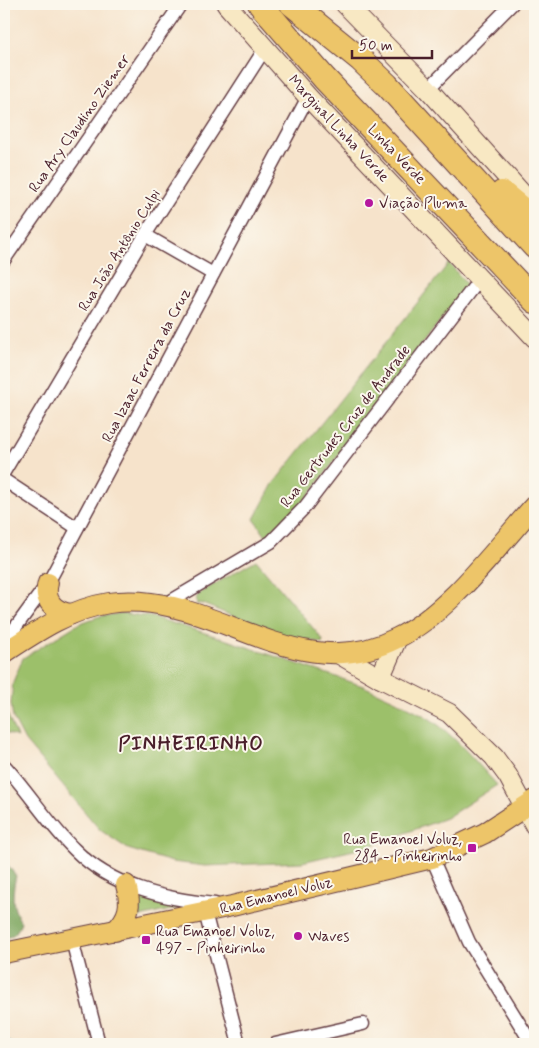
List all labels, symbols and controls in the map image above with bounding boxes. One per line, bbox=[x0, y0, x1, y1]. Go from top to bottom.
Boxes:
scale bar bbox=[352, 28, 432, 60]
text: 50 m bbox=[359, 36, 393, 56]
street label: Rua Ary Claudino Ziemer bbox=[25, 51, 135, 197]
street label: Marginal Linha Verde bbox=[283, 71, 393, 187]
street label: Linha Verde bbox=[363, 120, 430, 189]
street label: Rua João Antônio Culpi bbox=[74, 186, 166, 316]
place label: Viação Pluma bbox=[379, 194, 468, 214]
marker: Viação Pluma bbox=[363, 197, 375, 209]
street label: Rua Izaac Ferreira da Cruz bbox=[98, 285, 196, 446]
street label: Rua Gertrudes Cruz de Andrade bbox=[276, 341, 416, 512]
district label: PINHEIRINHO bbox=[118, 731, 264, 758]
place label: Rua Emanoel Voluz, 284 - Pinheirinho bbox=[343, 830, 462, 867]
marker: Rua Emanoel Voluz, 284 - Pinheirinho bbox=[466, 842, 478, 854]
street label: Rua Emanoel Voluz bbox=[218, 872, 335, 920]
place label: Rua Emanoel Voluz, 497 - Pinheirinho bbox=[156, 922, 275, 959]
place label: Waves bbox=[308, 927, 349, 947]
marker: Waves bbox=[292, 930, 304, 942]
marker: Rua Emanoel Voluz, 497 - Pinheirinho bbox=[140, 934, 152, 946]

